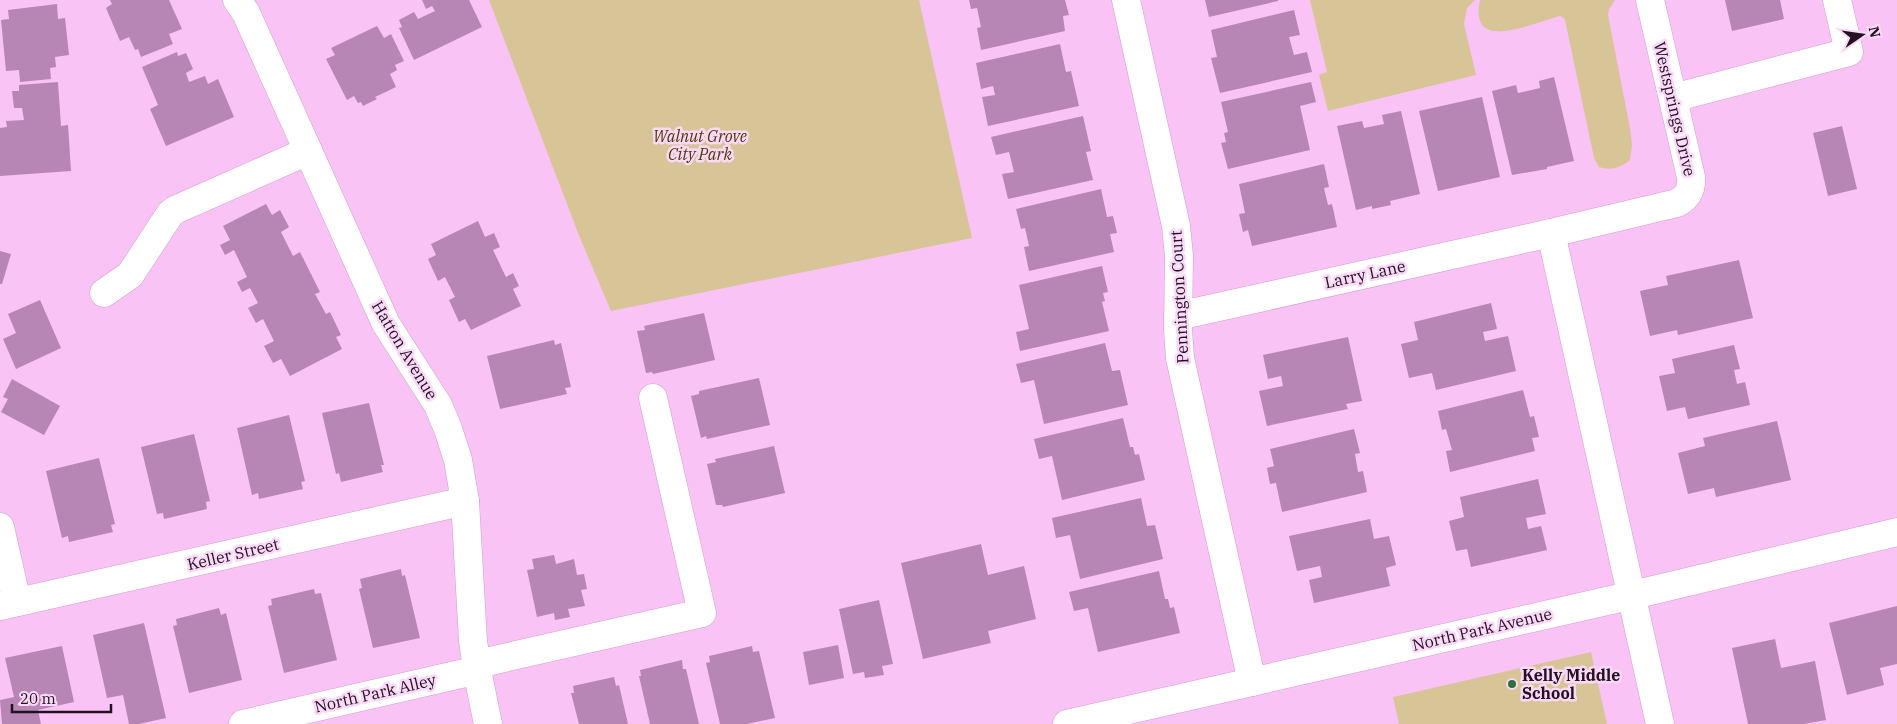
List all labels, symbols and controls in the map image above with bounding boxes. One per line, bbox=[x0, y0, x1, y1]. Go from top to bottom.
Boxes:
north arrow bbox=[1837, 10, 1887, 60]
text: N bbox=[1865, 25, 1885, 39]
street label: Westsprings Drive bbox=[1650, 40, 1700, 178]
park label: Walnut Grove City Park bbox=[653, 126, 747, 164]
street label: Pennington Court bbox=[1166, 230, 1192, 364]
street label: Larry Lane bbox=[1323, 256, 1407, 292]
street label: Hatton Avenue bbox=[368, 297, 442, 403]
street label: Keller Street bbox=[185, 534, 281, 574]
street label: North Park Avenue bbox=[1410, 603, 1554, 655]
place label: Kelly Middle School bbox=[1522, 665, 1620, 703]
street label: North Park Alley bbox=[312, 669, 438, 717]
marker: Kelly Middle School bbox=[1506, 678, 1518, 690]
scale bar bbox=[12, 682, 111, 714]
text: 20 m bbox=[20, 689, 56, 708]

